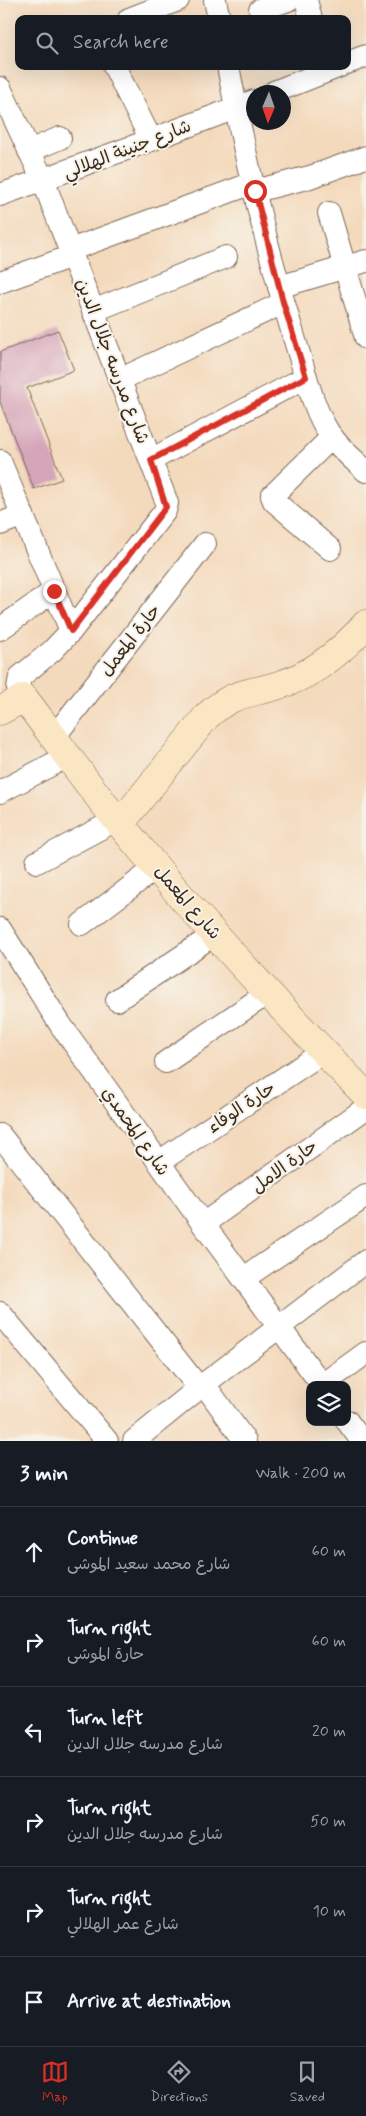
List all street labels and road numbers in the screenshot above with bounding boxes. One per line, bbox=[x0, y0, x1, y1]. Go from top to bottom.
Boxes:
street label: شارع جنينة الهلالي bbox=[60, 114, 196, 188]
street label: شارع مدرسه جلال الدين bbox=[69, 275, 155, 447]
street label: حارة المعمل bbox=[95, 599, 167, 682]
street label: شارع المعمل bbox=[148, 860, 226, 945]
street label: حارة الوفاء bbox=[203, 1076, 280, 1139]
street label: شارع المحمدي bbox=[96, 1082, 175, 1181]
street label: حارة الامل bbox=[246, 1135, 323, 1199]

